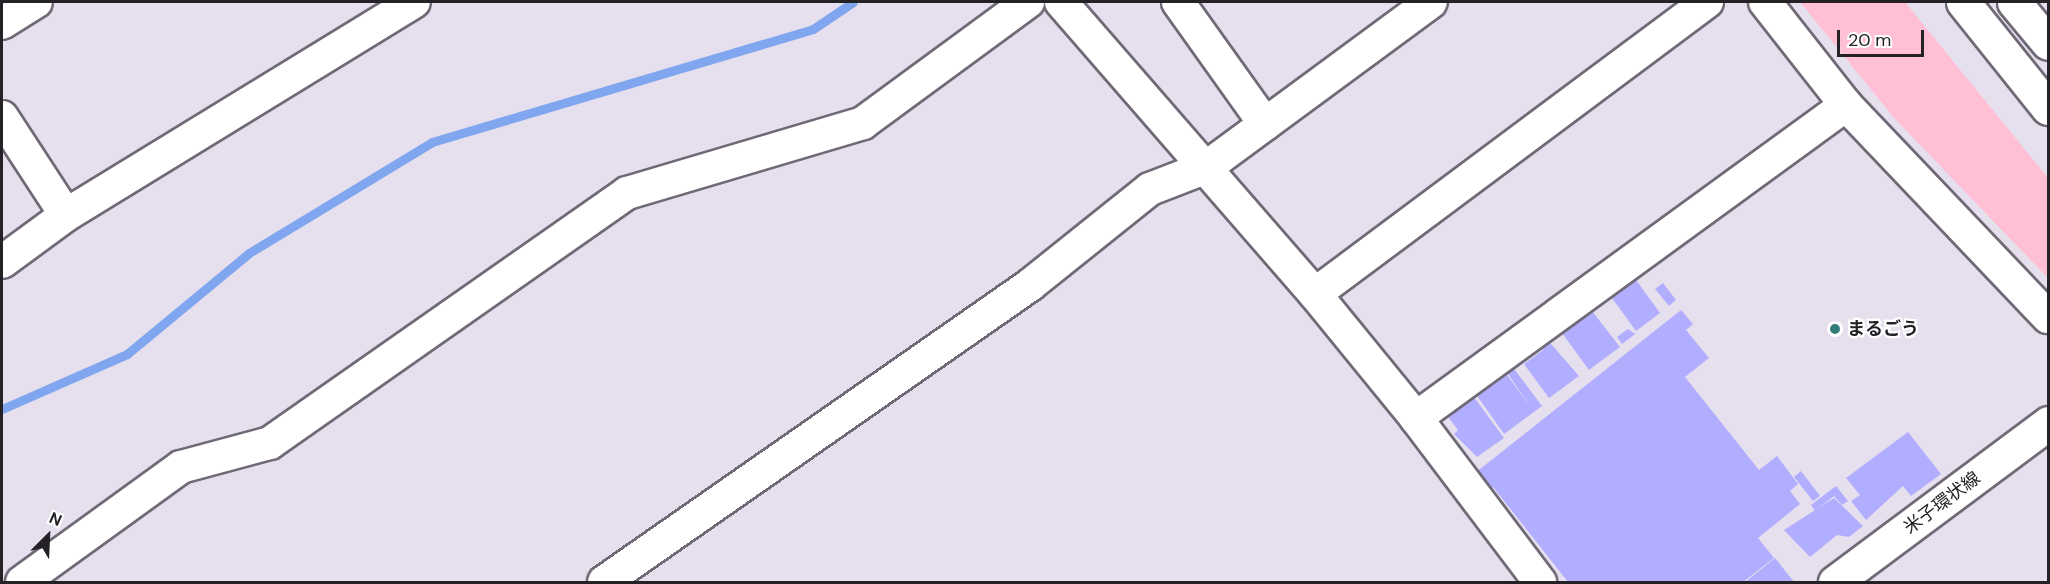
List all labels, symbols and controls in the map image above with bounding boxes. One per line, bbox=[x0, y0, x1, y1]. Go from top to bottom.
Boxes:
scale bar bbox=[1840, 18, 1927, 56]
text: 20 m bbox=[1848, 28, 1891, 52]
place label: まるごう bbox=[1847, 318, 1919, 340]
marker: まるごう bbox=[1828, 322, 1842, 336]
street label: 米子環状線 bbox=[1900, 467, 1984, 539]
north arrow bbox=[18, 506, 78, 566]
text: N bbox=[46, 507, 65, 531]

